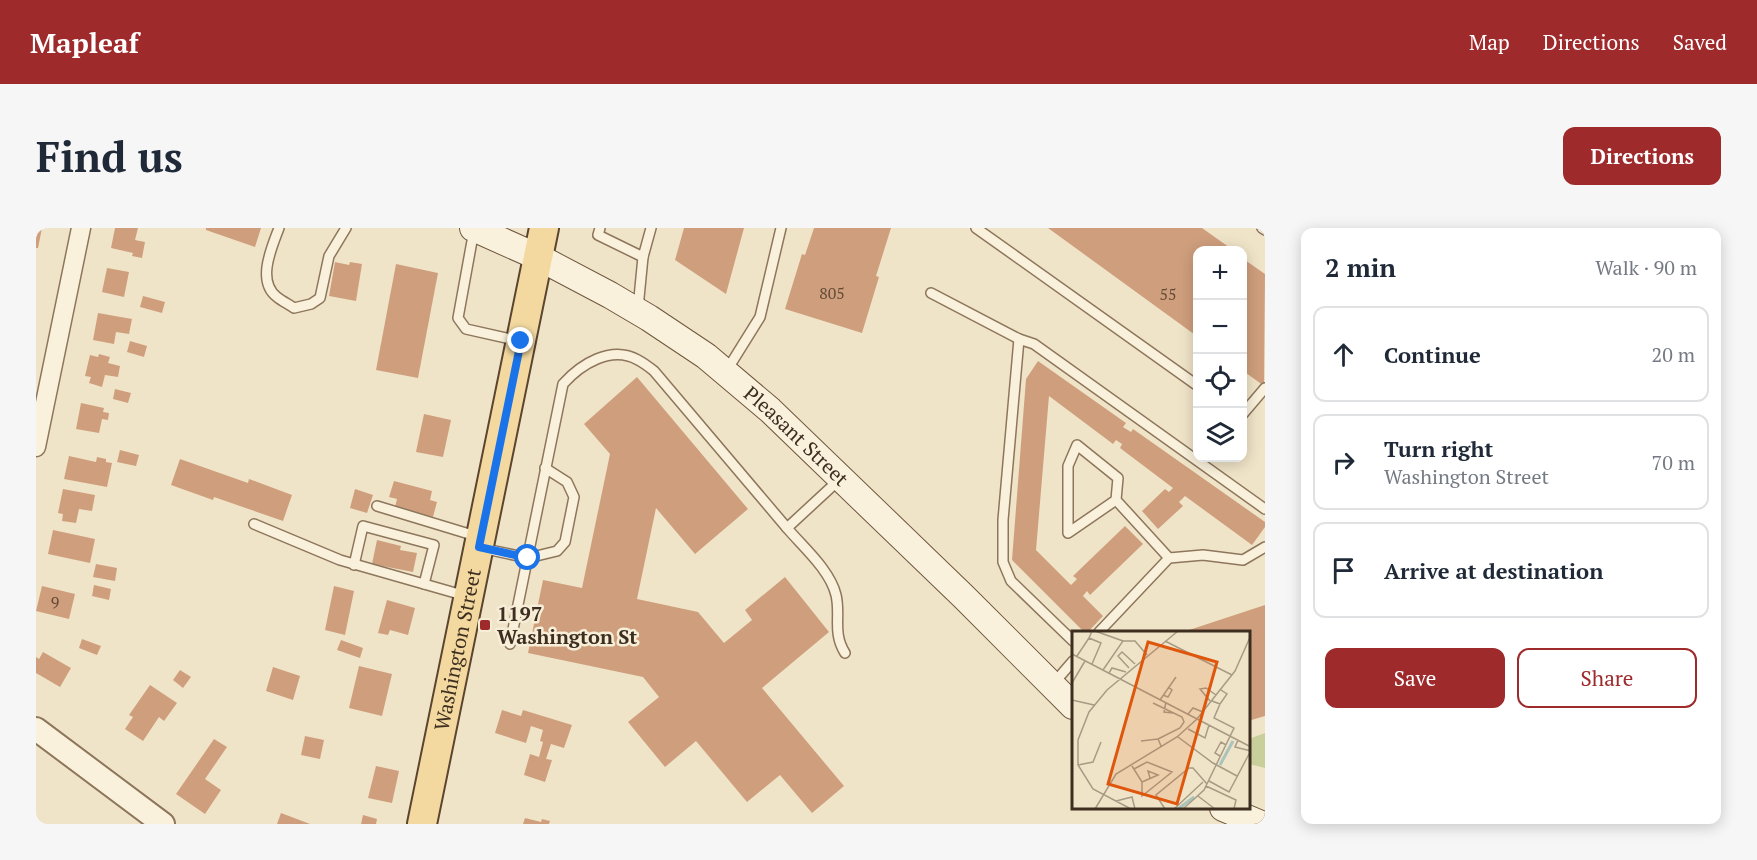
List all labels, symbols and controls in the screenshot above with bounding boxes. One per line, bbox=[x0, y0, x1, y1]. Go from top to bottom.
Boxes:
text: Mapleaf bbox=[30, 24, 139, 61]
text: Map bbox=[1469, 28, 1510, 56]
text: Directions bbox=[1543, 28, 1640, 56]
text: Saved bbox=[1673, 28, 1727, 56]
button: Directions bbox=[1563, 127, 1721, 185]
text: Find us bbox=[36, 128, 183, 184]
map controls bbox=[1193, 246, 1247, 462]
button: + bbox=[1193, 246, 1247, 300]
text: 2 min bbox=[1325, 250, 1396, 284]
text: Walk · 90 m bbox=[1595, 254, 1697, 281]
house number: 805 bbox=[819, 282, 845, 304]
house number: 55 bbox=[1159, 283, 1177, 305]
button: − bbox=[1193, 300, 1247, 354]
route end bbox=[507, 327, 533, 353]
icon: ahead bbox=[1327, 338, 1360, 371]
text: Continue bbox=[1384, 340, 1481, 369]
text: 20 m bbox=[1652, 341, 1695, 368]
button: locate bbox=[1193, 354, 1247, 408]
street label: Pleasant Street bbox=[738, 380, 855, 492]
button: layers bbox=[1193, 408, 1247, 462]
text: Turn right bbox=[1384, 434, 1493, 463]
icon: right bbox=[1327, 446, 1360, 479]
text: 70 m bbox=[1652, 449, 1695, 476]
text: Washington Street bbox=[1384, 463, 1549, 490]
route start bbox=[514, 544, 540, 570]
icon: arrive bbox=[1327, 554, 1360, 587]
text: Arrive at destination bbox=[1384, 556, 1603, 585]
street label: Washington Street bbox=[427, 565, 487, 733]
house number: 9 bbox=[51, 591, 59, 613]
place label: 1197 Washington St bbox=[497, 600, 637, 650]
marker: 1197 Washington St bbox=[478, 618, 492, 632]
inset map bbox=[1072, 631, 1250, 809]
button: Save bbox=[1325, 648, 1505, 708]
button: Share bbox=[1517, 648, 1697, 708]

